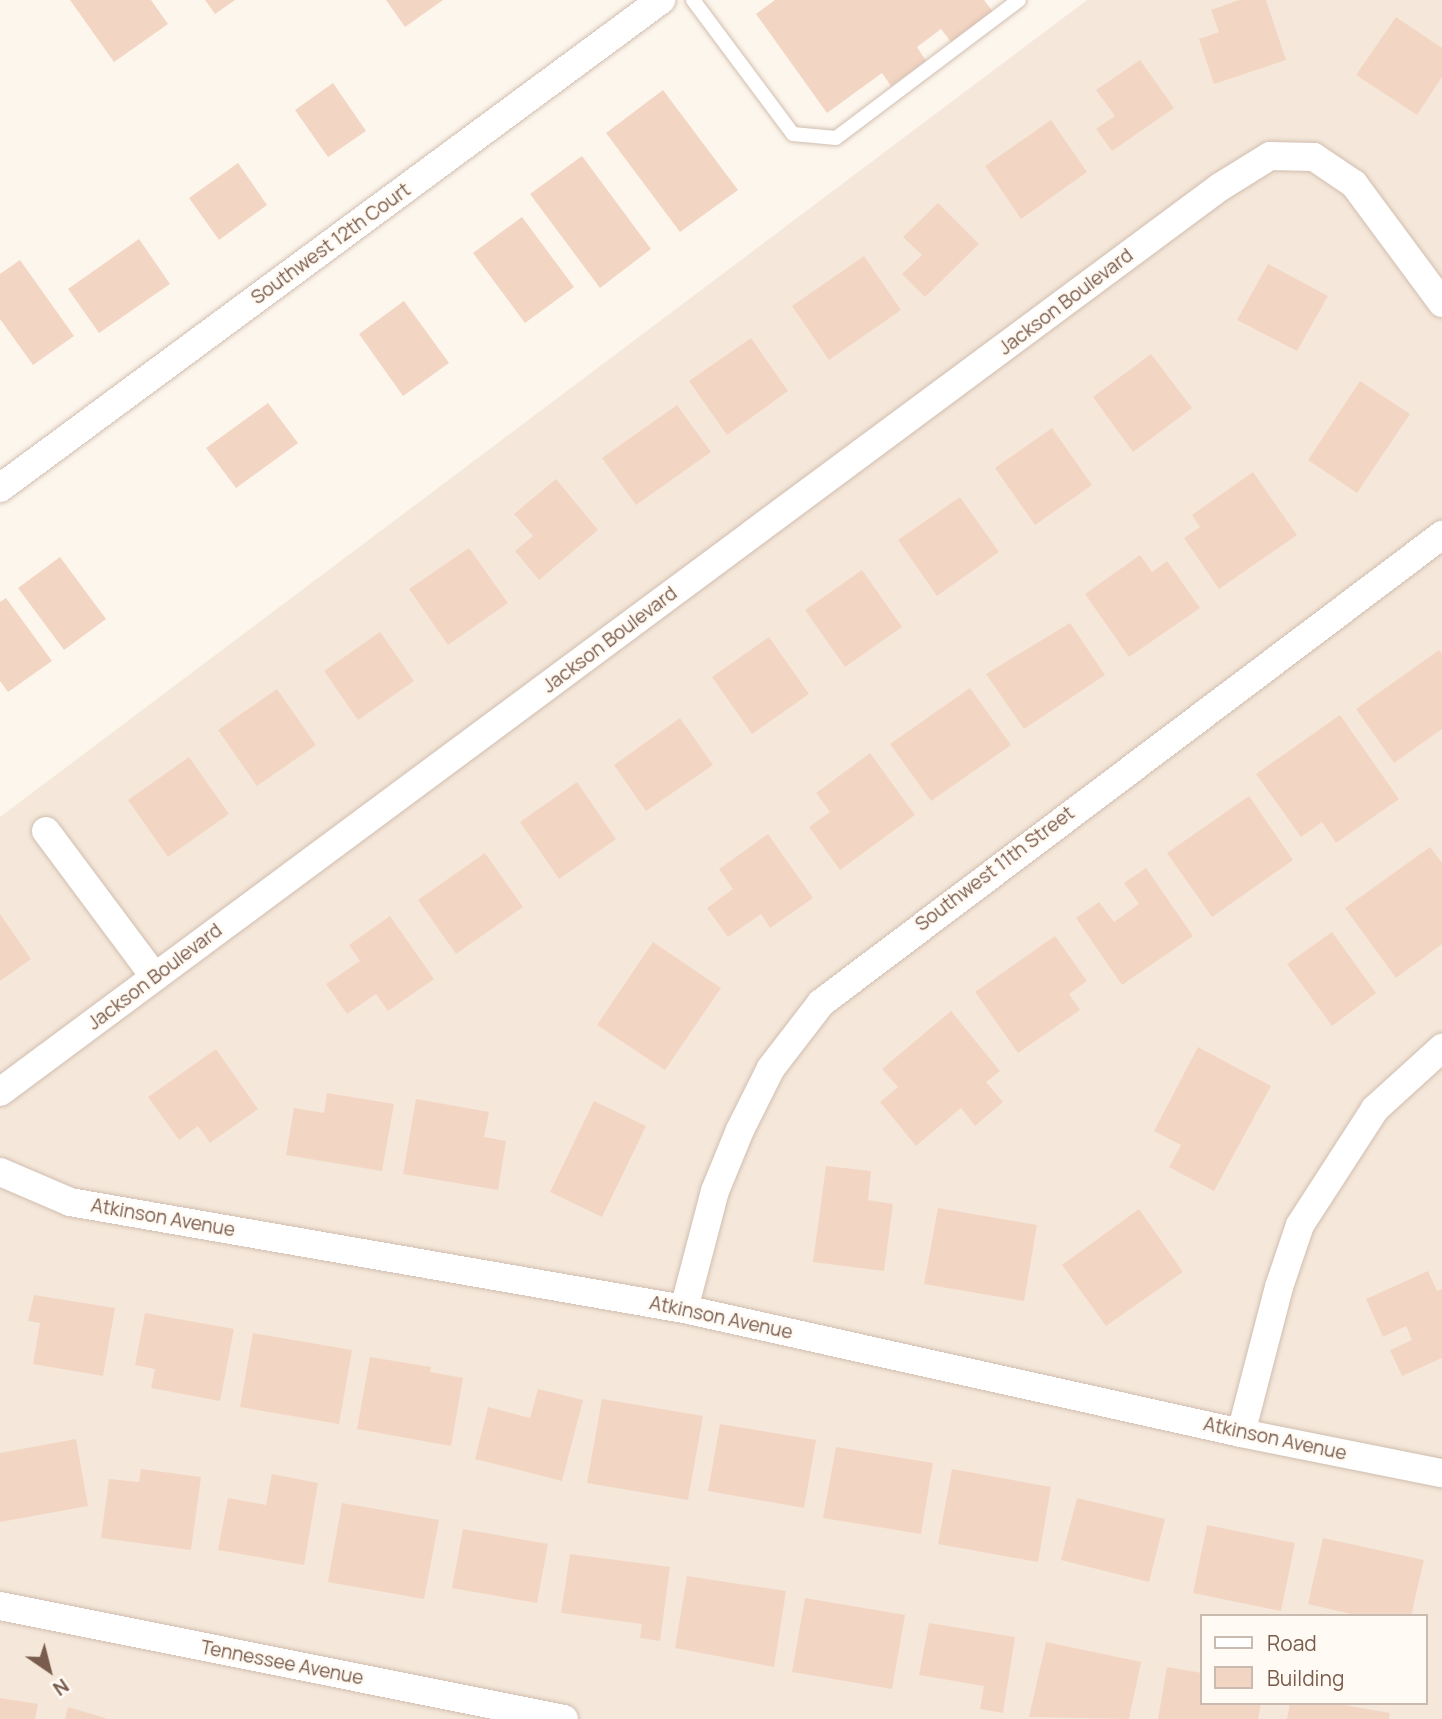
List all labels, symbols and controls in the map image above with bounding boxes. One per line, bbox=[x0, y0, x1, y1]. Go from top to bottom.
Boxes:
street label: Southwest 12th Court bbox=[247, 179, 415, 309]
street label: Jackson Boulevard bbox=[994, 244, 1138, 360]
street label: Jackson Boulevard bbox=[538, 582, 682, 698]
street label: Southwest 11th Street bbox=[911, 802, 1079, 936]
street label: Jackson Boulevard bbox=[83, 919, 227, 1035]
street label: Atkinson Avenue bbox=[89, 1194, 237, 1242]
street label: Atkinson Avenue bbox=[647, 1292, 795, 1344]
street label: Atkinson Avenue bbox=[1201, 1413, 1349, 1465]
legend bbox=[1200, 1614, 1428, 1705]
text: Road bbox=[1267, 1629, 1317, 1657]
north arrow bbox=[14, 1635, 84, 1705]
street label: Tennessee Avenue bbox=[199, 1636, 365, 1690]
text: Building bbox=[1267, 1664, 1344, 1692]
text: N bbox=[48, 1673, 74, 1702]

